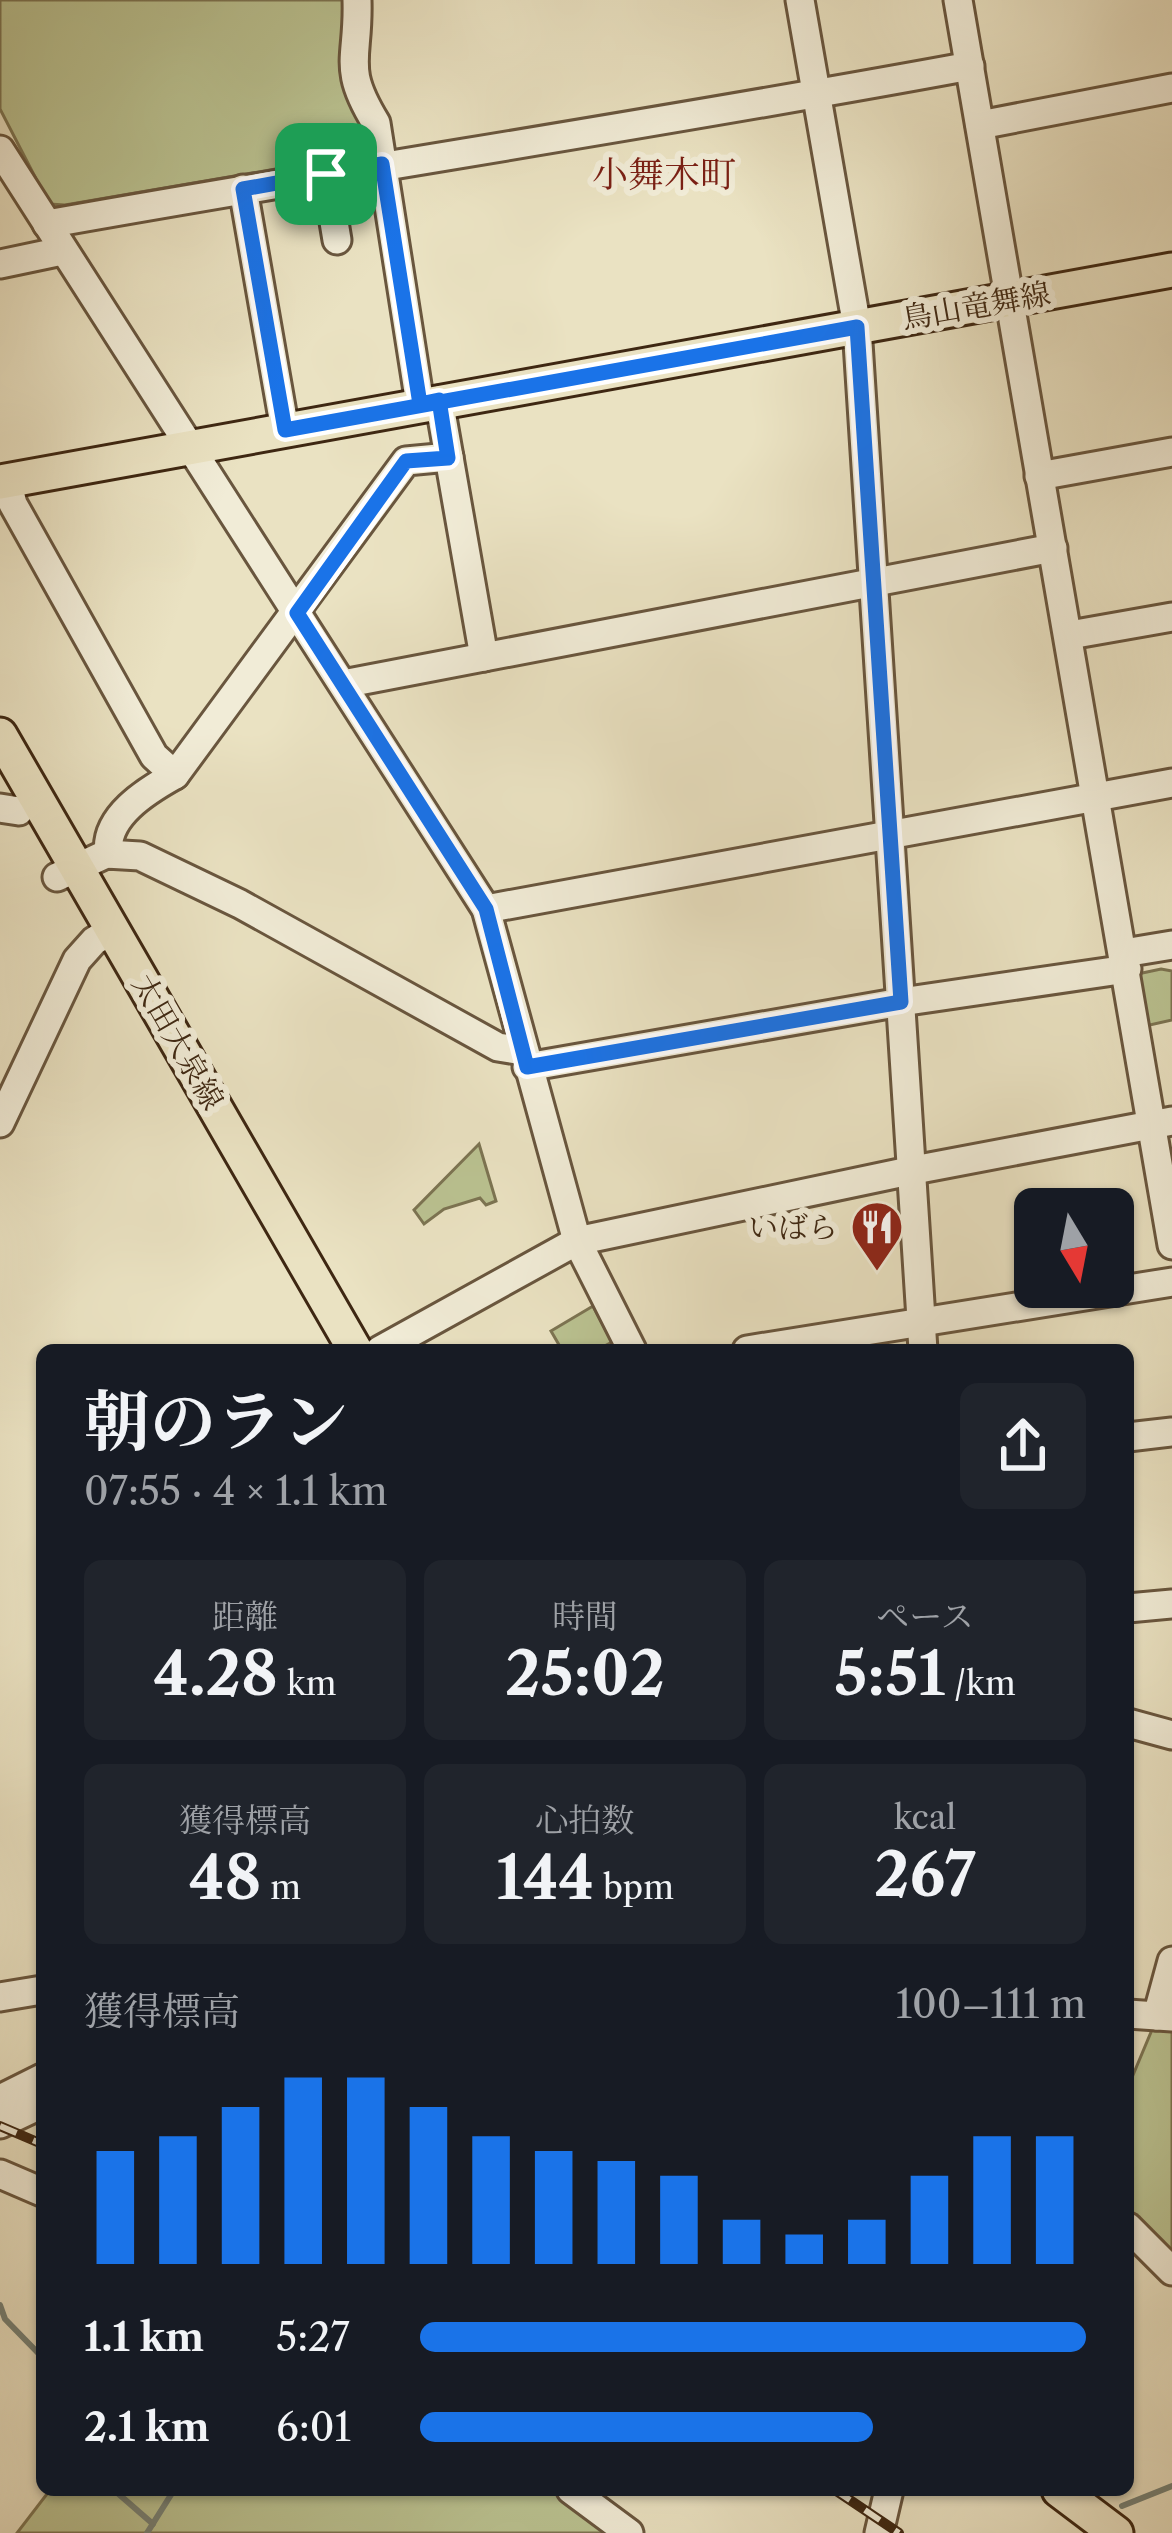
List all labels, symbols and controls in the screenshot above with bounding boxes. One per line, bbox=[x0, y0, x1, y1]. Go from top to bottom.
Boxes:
pin bbox=[275, 123, 377, 225]
icon: arrive bbox=[293, 141, 359, 207]
district label: 小舞木町 bbox=[592, 152, 736, 196]
street label: 鳥山竜舞線 bbox=[899, 275, 1053, 337]
street label: 太田大泉線 bbox=[124, 968, 232, 1116]
north arrow bbox=[1014, 1188, 1134, 1308]
map controls bbox=[1014, 1188, 1134, 1308]
restaurant icon: いばら bbox=[849, 1199, 905, 1273]
place label: いばら bbox=[748, 1209, 838, 1246]
text: 朝のラン bbox=[84, 1381, 348, 1462]
button: share bbox=[960, 1383, 1086, 1509]
text: 07:55 · 4 × 1.1 km bbox=[84, 1467, 387, 1515]
text: 距離 bbox=[212, 1596, 278, 1637]
text: 時間 bbox=[552, 1596, 618, 1637]
text: ペース bbox=[876, 1596, 974, 1637]
text: 4.28 bbox=[153, 1637, 278, 1711]
text: 25:02 bbox=[505, 1637, 665, 1711]
text: 5:51 bbox=[834, 1637, 945, 1711]
text: km bbox=[278, 1663, 337, 1704]
text: /km bbox=[945, 1663, 1016, 1704]
text: kcal bbox=[894, 1797, 956, 1838]
text: 獲得標高 bbox=[179, 1800, 311, 1841]
text: 心拍数 bbox=[536, 1800, 635, 1841]
text: 267 bbox=[874, 1838, 976, 1912]
text: 48 bbox=[189, 1841, 261, 1915]
text: 144 bbox=[496, 1841, 594, 1915]
text: m bbox=[261, 1867, 301, 1908]
text: bpm bbox=[594, 1867, 674, 1908]
text: 100–111 m bbox=[896, 1980, 1086, 2028]
text: 獲得標高 bbox=[84, 1987, 240, 2035]
text: 1.1 km bbox=[84, 2313, 204, 2361]
text: 5:27 bbox=[276, 2313, 350, 2361]
text: 2.1 km bbox=[84, 2403, 210, 2451]
text: 6:01 bbox=[276, 2403, 351, 2451]

